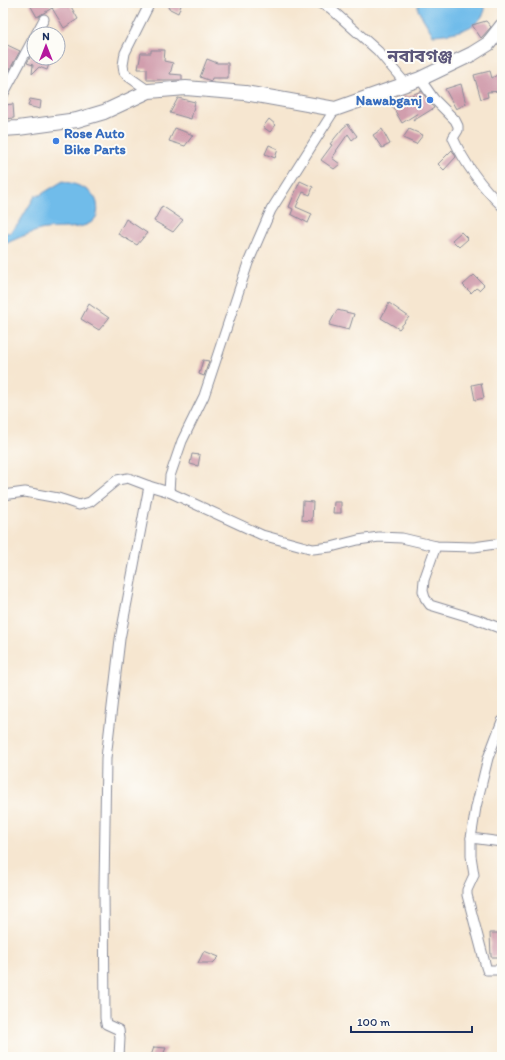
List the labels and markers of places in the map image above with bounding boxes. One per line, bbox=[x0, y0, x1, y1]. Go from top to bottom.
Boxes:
place label: Nawabganj bbox=[356, 92, 422, 109]
marker: Nawabganj bbox=[425, 95, 435, 105]
place label: Rose Auto Bike Parts bbox=[64, 125, 126, 158]
marker: Rose Auto Bike Parts bbox=[51, 136, 61, 146]

